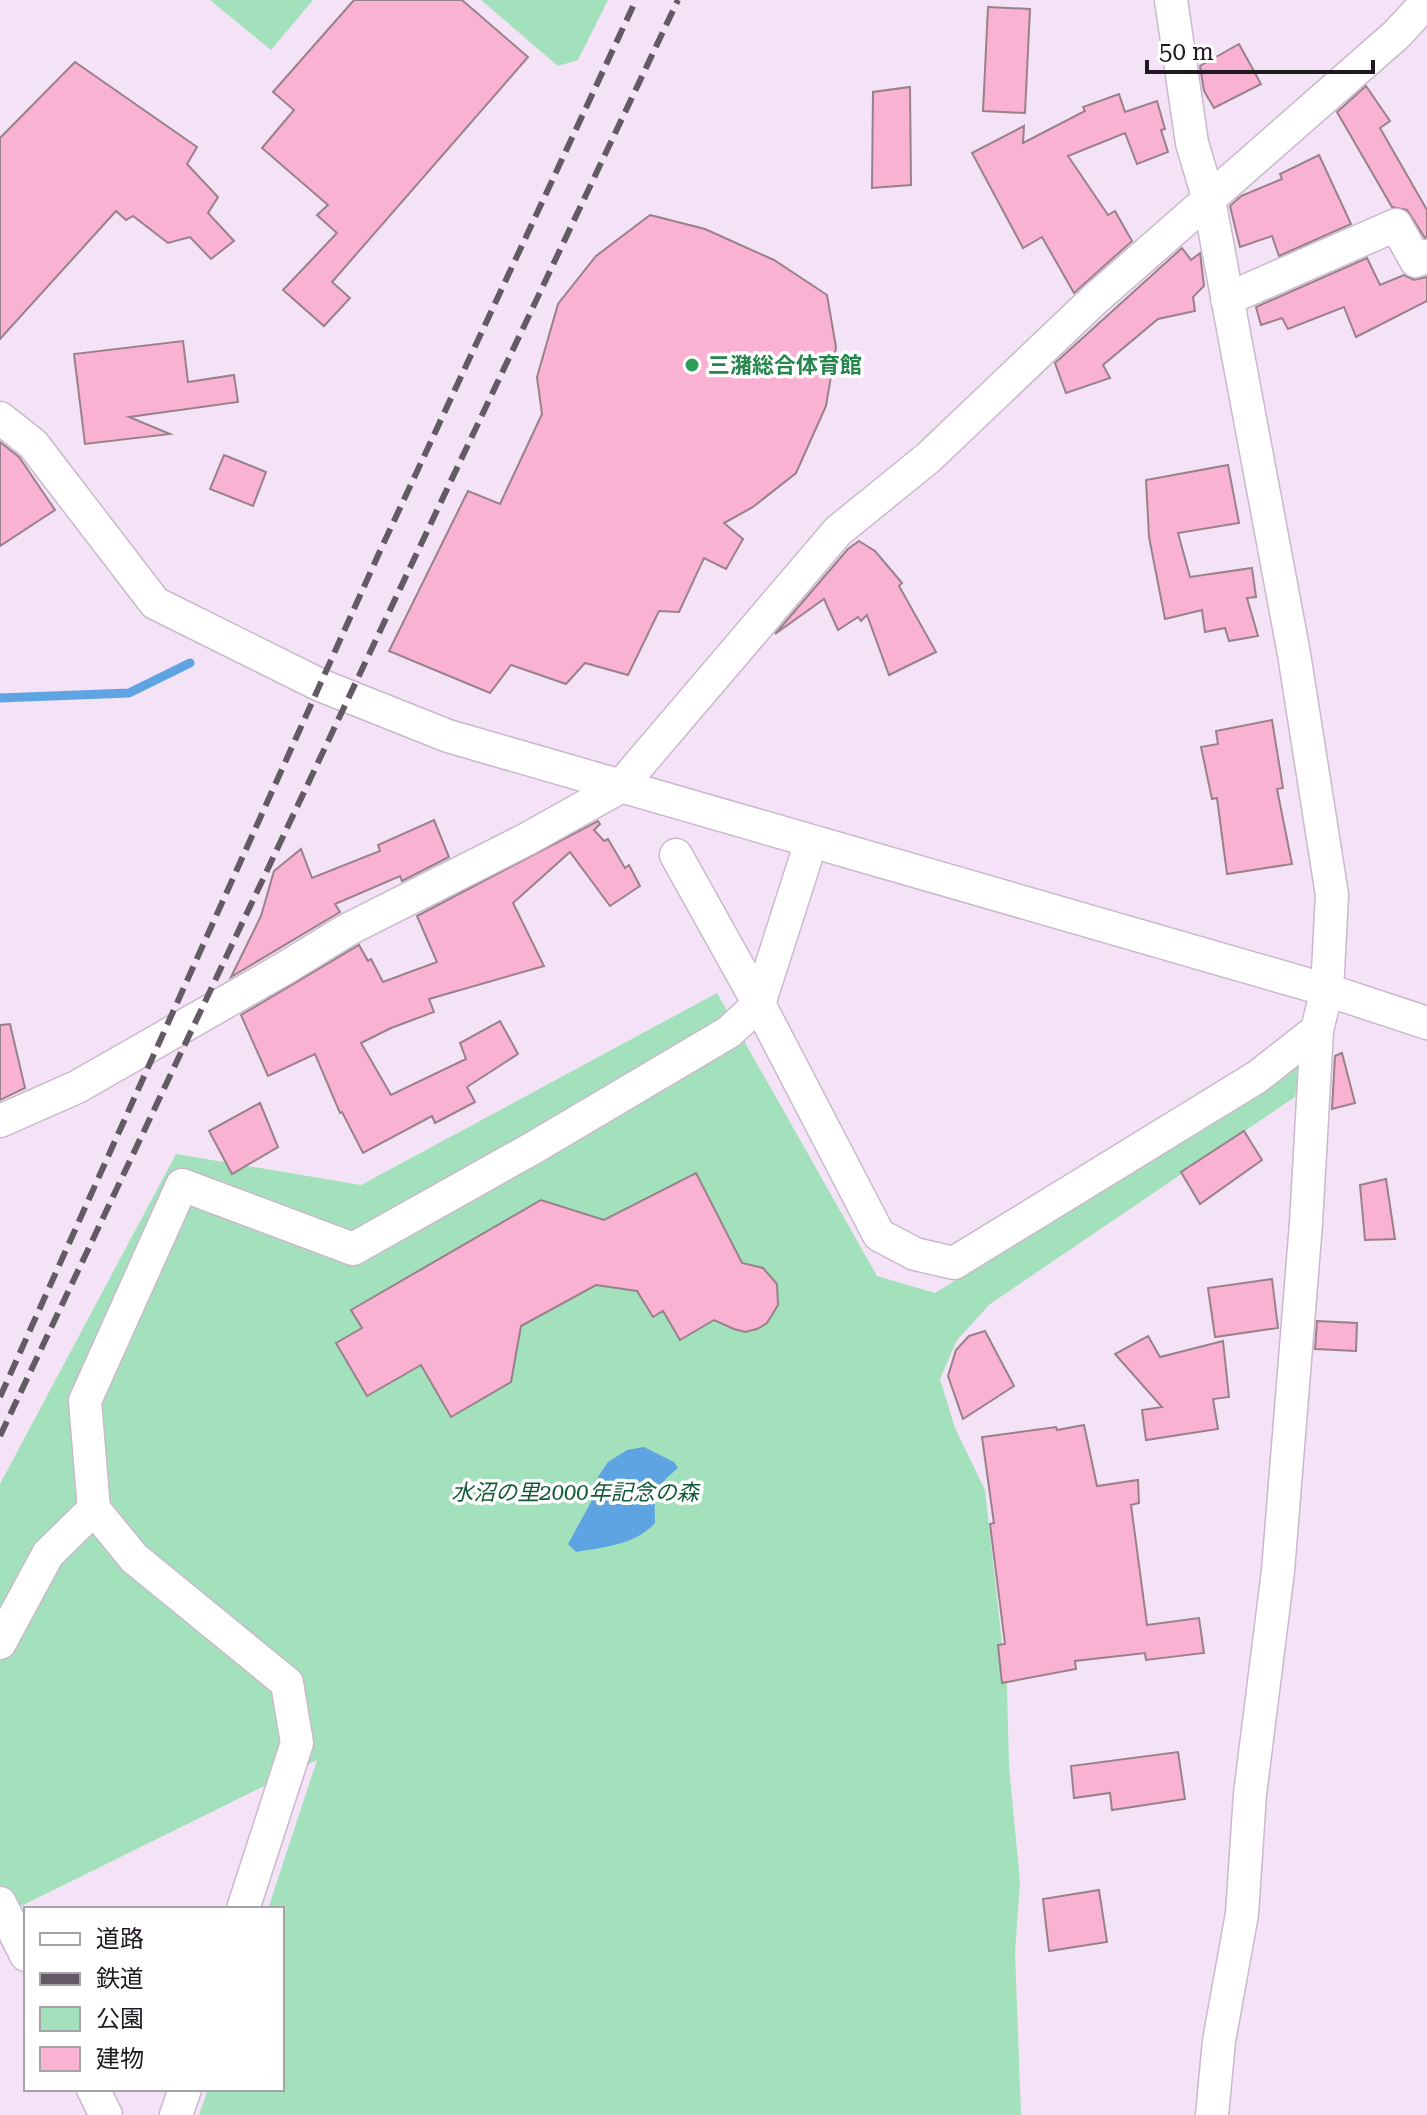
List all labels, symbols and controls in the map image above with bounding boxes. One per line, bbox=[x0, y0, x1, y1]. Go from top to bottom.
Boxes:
scale bar bbox=[1147, 24, 1373, 74]
text: 50 m bbox=[1159, 38, 1214, 66]
place label: 三潴総合体育館 bbox=[708, 353, 862, 378]
marker: 三潴総合体育館 bbox=[683, 356, 701, 374]
park label: 水沼の里2000年記念の森 bbox=[451, 1480, 701, 1505]
legend bbox=[24, 1907, 284, 2091]
text: 道路 bbox=[96, 1925, 144, 1953]
text: 鉄道 bbox=[96, 1965, 144, 1993]
text: 公園 bbox=[96, 2005, 144, 2033]
text: 建物 bbox=[96, 2045, 144, 2073]

